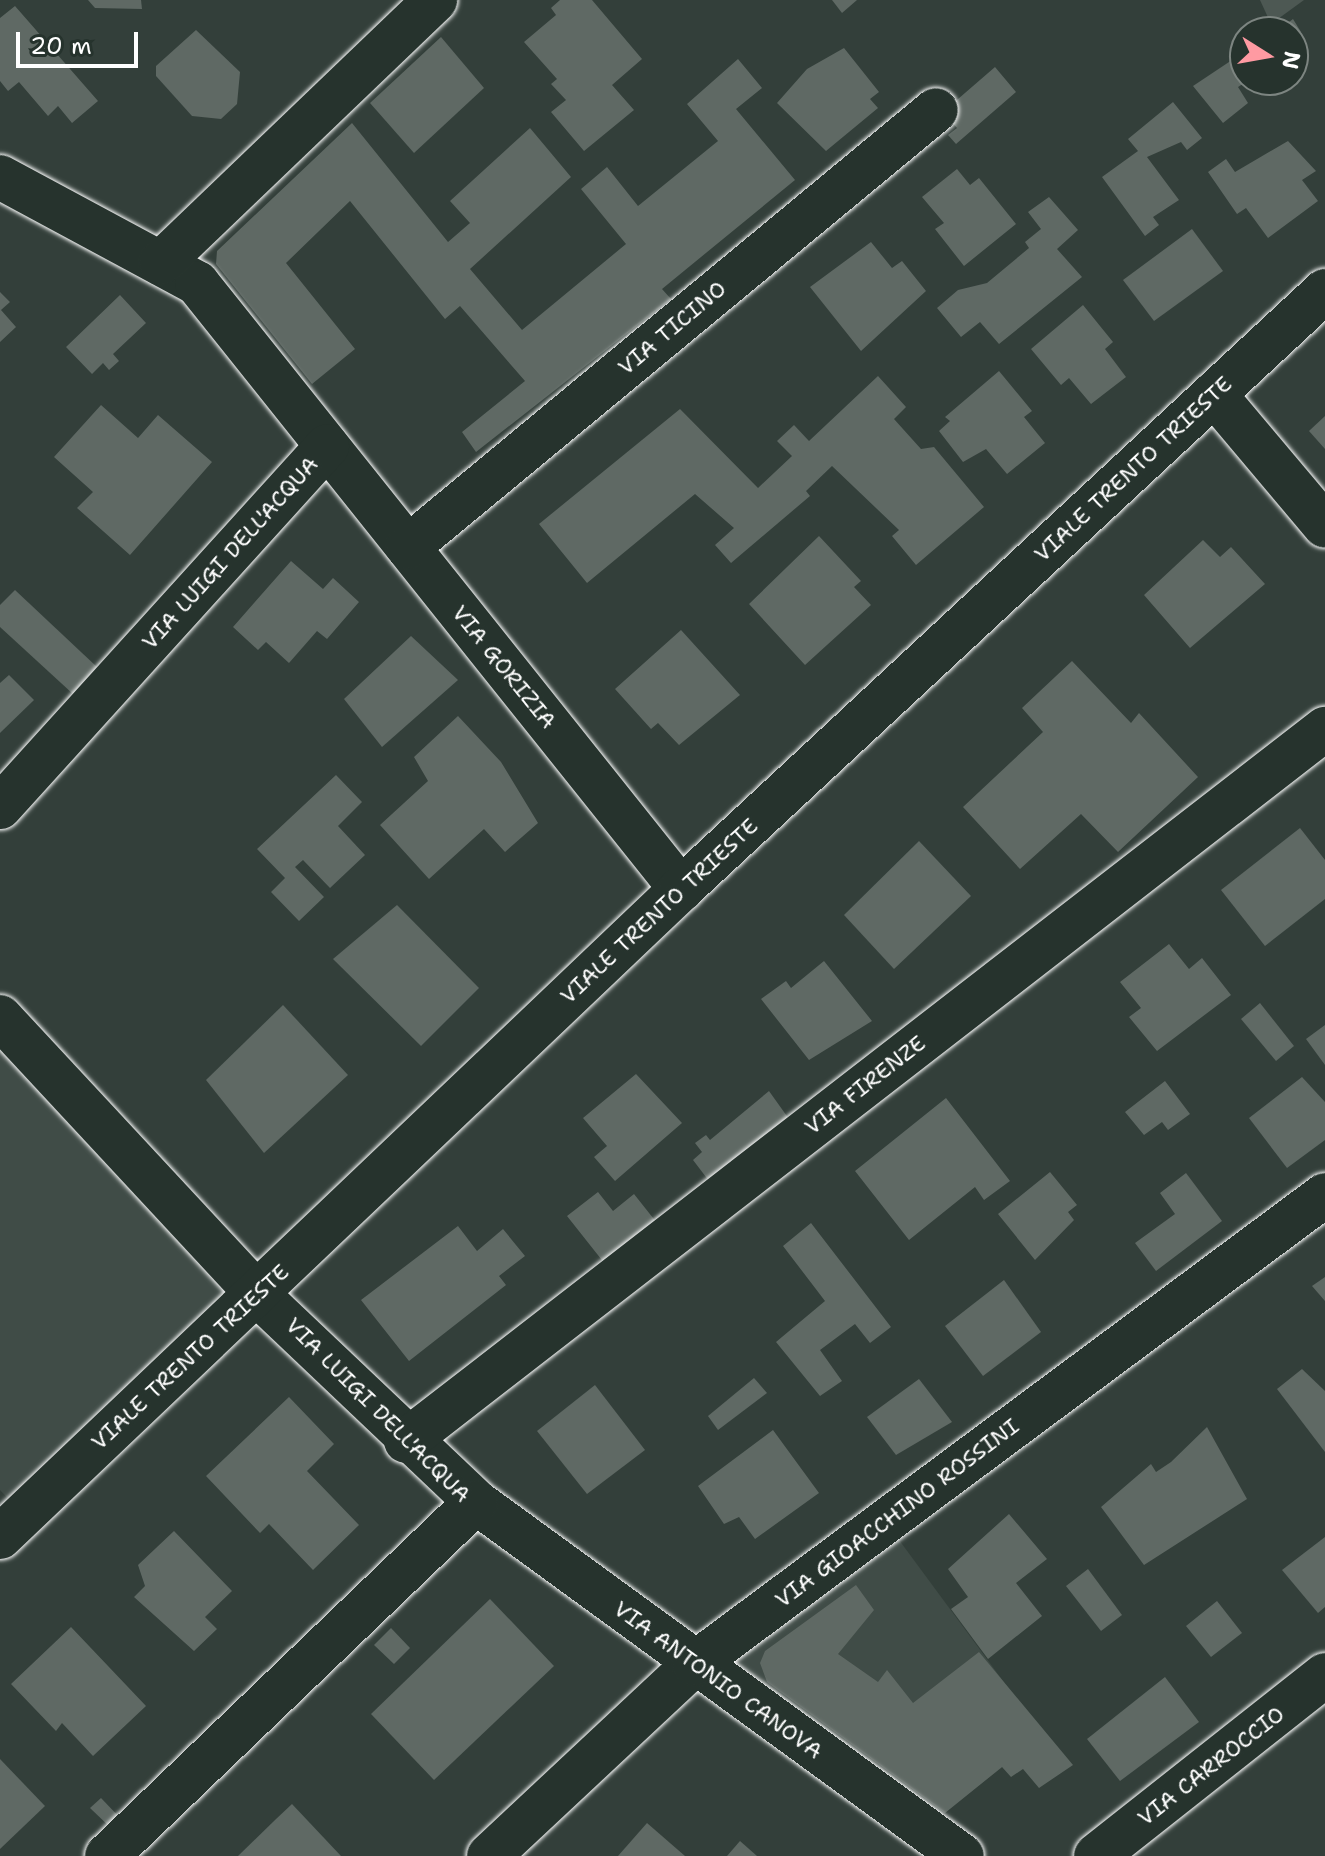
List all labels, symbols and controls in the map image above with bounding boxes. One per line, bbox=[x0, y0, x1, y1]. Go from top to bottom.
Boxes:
scale bar bbox=[20, 16, 142, 66]
north arrow bbox=[1229, 16, 1309, 96]
text: 20 m bbox=[30, 30, 92, 62]
text: N bbox=[1275, 49, 1307, 72]
street label: VIA TICINO bbox=[613, 275, 731, 381]
street label: VIALE TRENTO TRIESTE bbox=[1029, 371, 1237, 567]
street label: VIA LUIGI DELL'ACQUA bbox=[136, 451, 324, 655]
street label: VIA GORIZIA bbox=[446, 600, 562, 734]
street label: VIALE TRENTO TRIESTE bbox=[555, 813, 763, 1009]
street label: VIA FIRENZE bbox=[799, 1030, 931, 1140]
street label: VIALE TRENTO TRIESTE bbox=[86, 1259, 294, 1455]
street label: VIA LUIGI DELL'ACQUA bbox=[280, 1312, 476, 1508]
street label: VIA GIOACCHINO ROSSINI bbox=[770, 1413, 1024, 1613]
street label: VIA ANTONIO CANOVA bbox=[609, 1595, 827, 1765]
street label: VIA CARROCCIO bbox=[1132, 1701, 1290, 1831]

